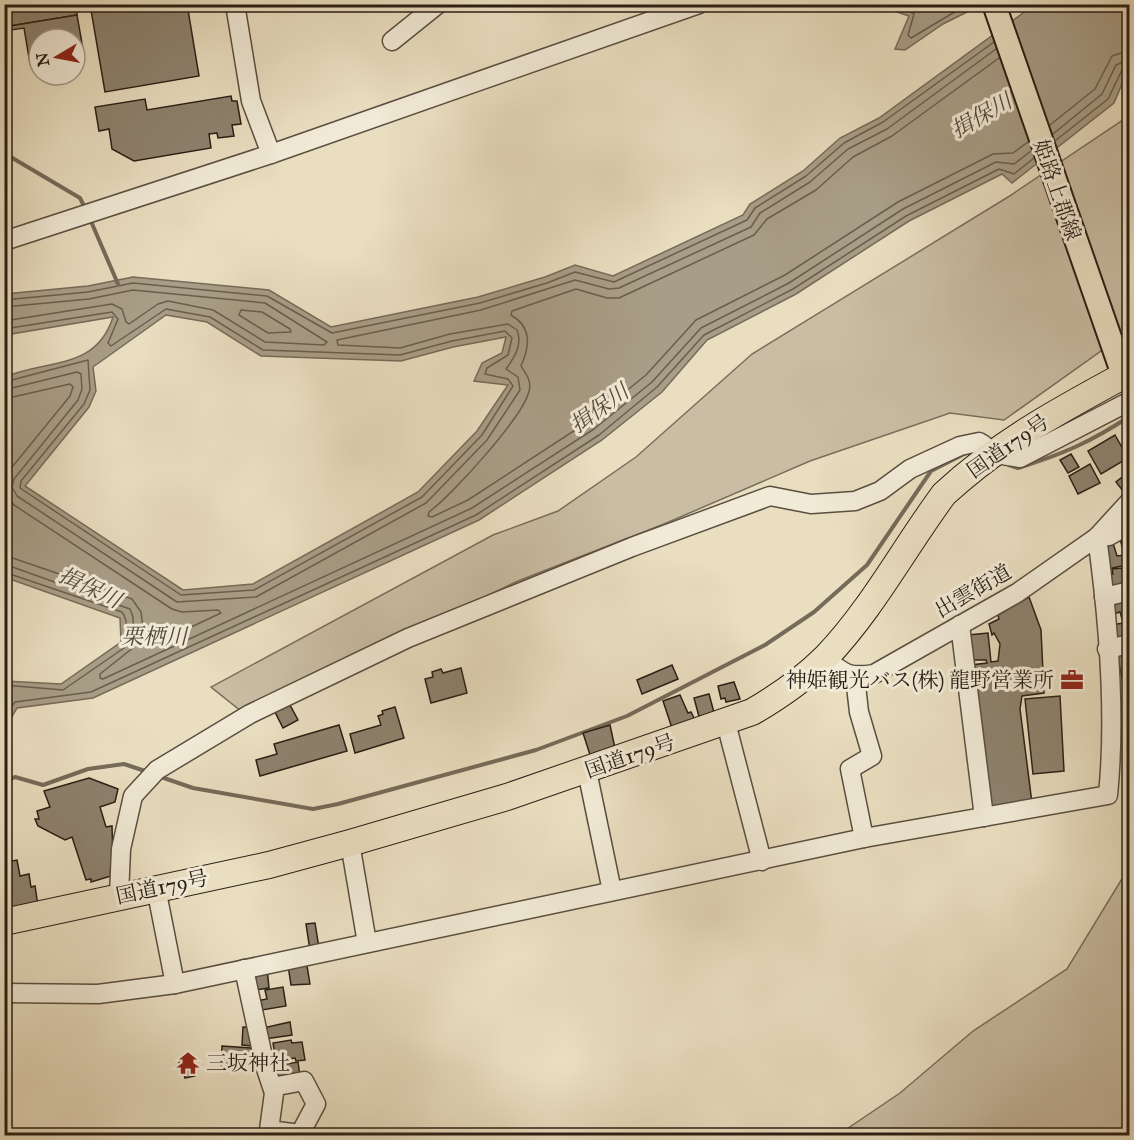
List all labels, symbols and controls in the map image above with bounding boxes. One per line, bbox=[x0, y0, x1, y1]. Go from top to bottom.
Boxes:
north arrow bbox=[27, 27, 87, 87]
text: N bbox=[32, 51, 53, 68]
water label: 揖保川 bbox=[946, 86, 1018, 144]
street label: 姫路上郡線 bbox=[1028, 136, 1086, 244]
water label: 揖保川 bbox=[565, 377, 636, 439]
street label: 国道179号 bbox=[962, 408, 1054, 484]
street label: 出雲街道 bbox=[930, 559, 1016, 623]
water label: 揖保川 bbox=[54, 561, 127, 614]
water label: 栗栖川 bbox=[121, 623, 189, 650]
place label: 神姫観光バス(株) 龍野営業所 bbox=[786, 667, 1054, 693]
office icon: 神姫観光バス(株) 龍野営業所 bbox=[1059, 667, 1085, 693]
street label: 国道179号 bbox=[581, 728, 679, 784]
street label: 国道179号 bbox=[113, 865, 211, 909]
temple icon: 三坂神社 bbox=[175, 1050, 201, 1076]
place label: 三坂神社 bbox=[206, 1050, 290, 1076]

